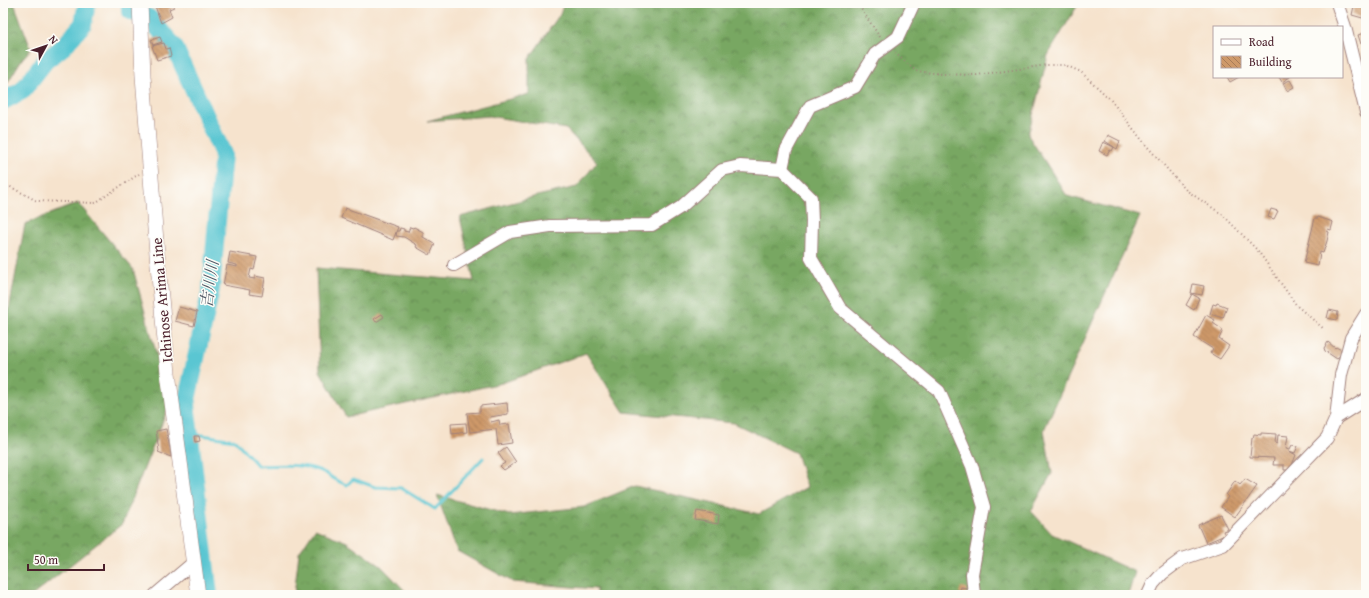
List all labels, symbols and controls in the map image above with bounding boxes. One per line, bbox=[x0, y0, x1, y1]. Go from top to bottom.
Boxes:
north arrow bbox=[26, 26, 66, 66]
legend bbox=[1213, 26, 1343, 78]
text: N bbox=[45, 32, 63, 48]
text: Road bbox=[1249, 33, 1275, 50]
text: Building bbox=[1249, 53, 1292, 70]
street label: Ichinose Arima Line bbox=[146, 237, 177, 363]
water label: 吉川川 bbox=[194, 257, 225, 309]
scale bar bbox=[28, 546, 104, 572]
text: 50 m bbox=[34, 551, 58, 568]

